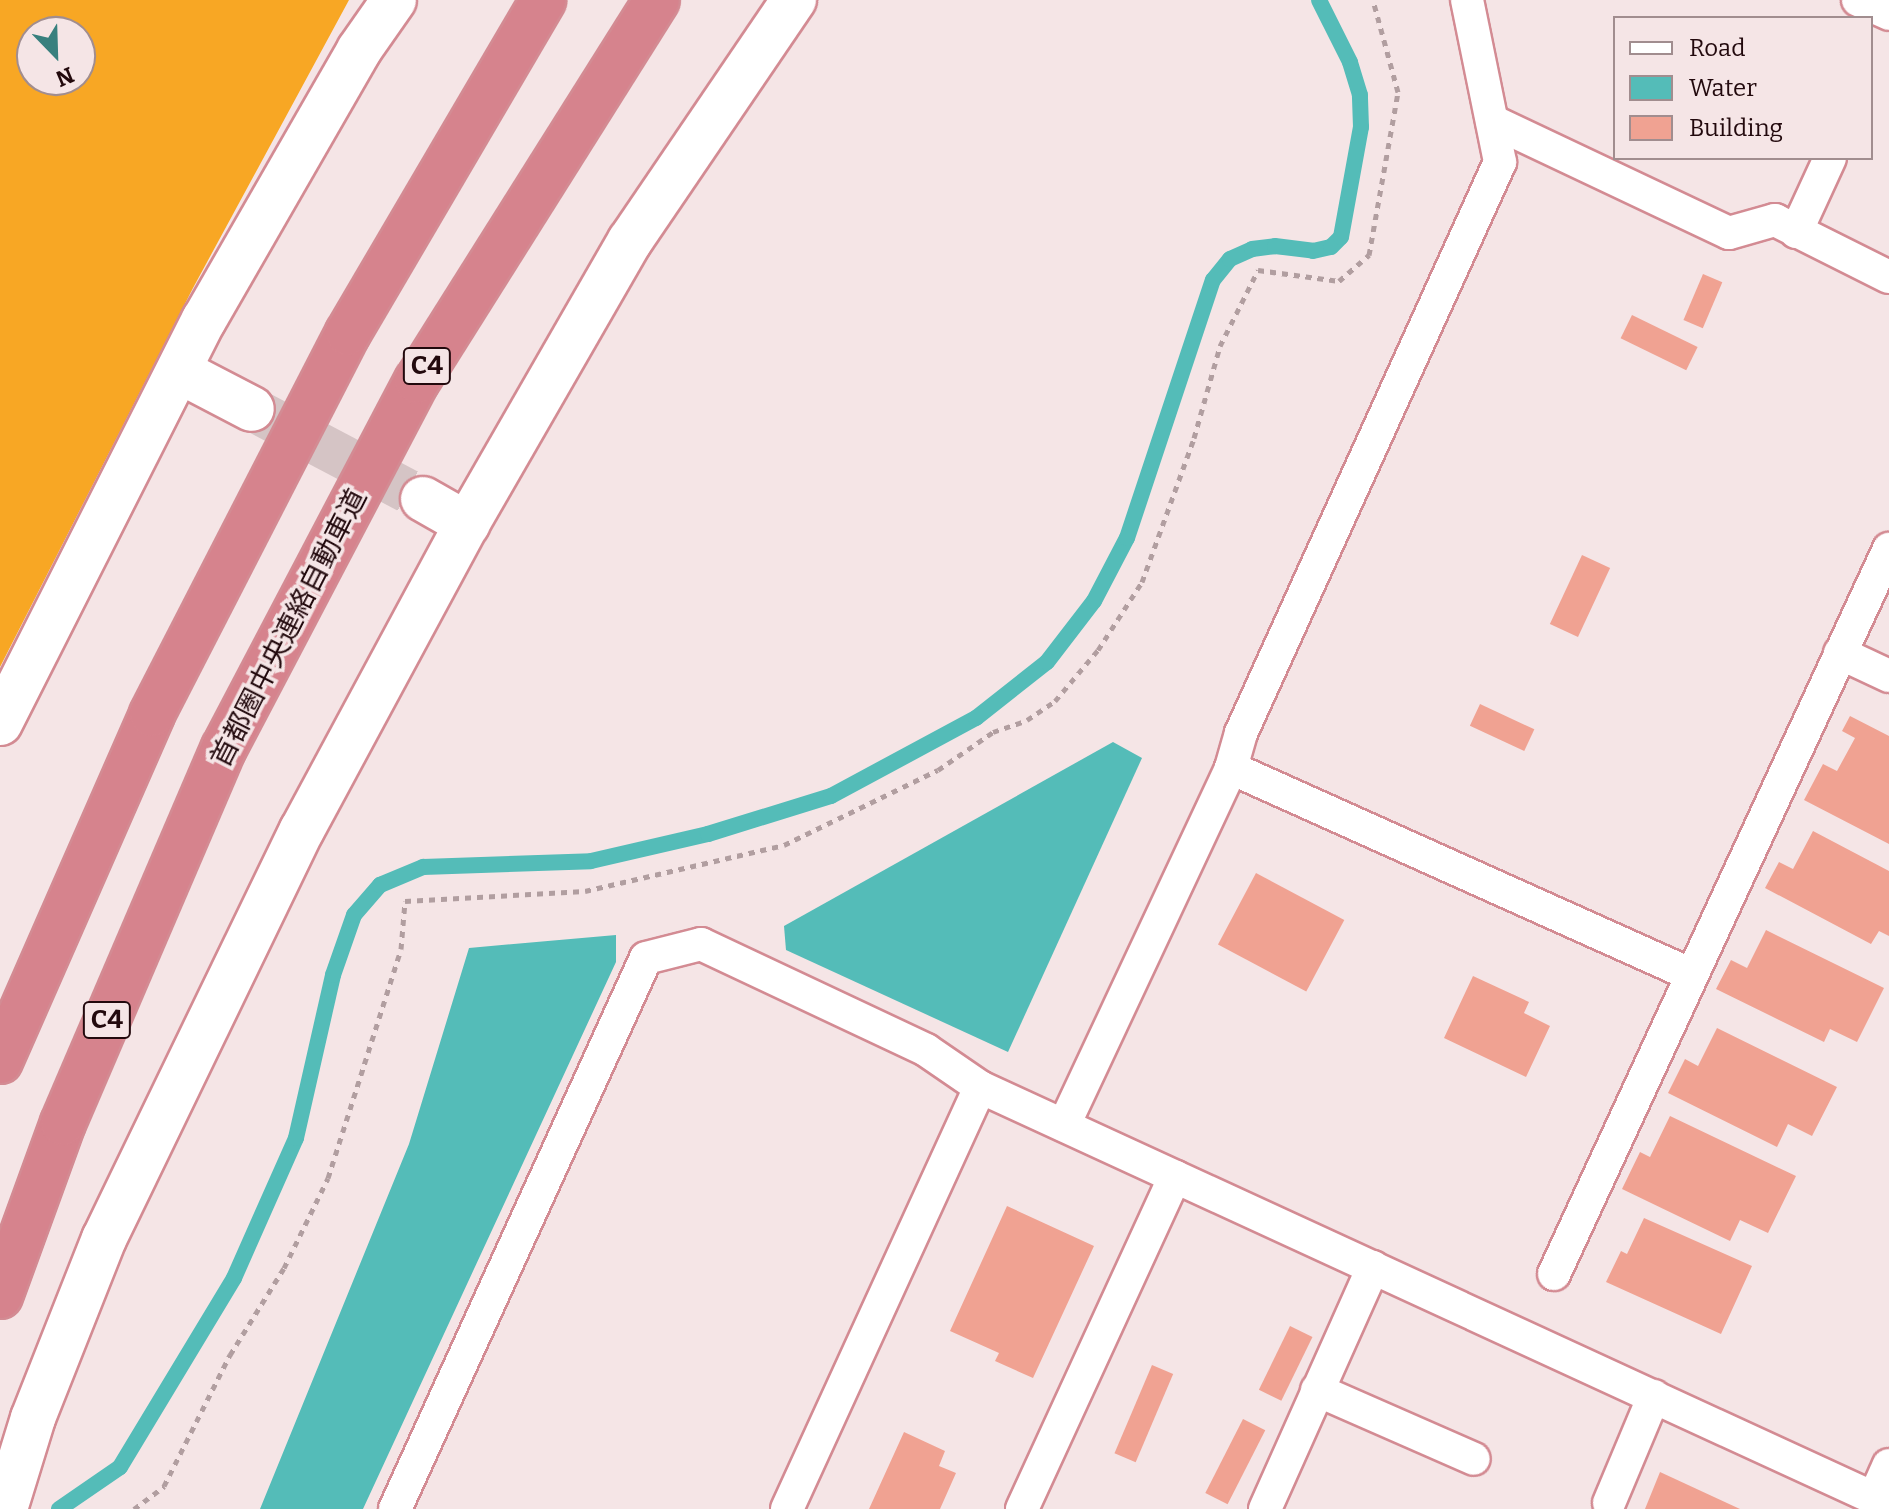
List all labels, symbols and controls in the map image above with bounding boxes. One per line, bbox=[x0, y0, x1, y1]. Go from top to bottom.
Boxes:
north arrow bbox=[16, 16, 96, 96]
legend bbox=[1613, 16, 1873, 160]
text: Road bbox=[1689, 34, 1745, 62]
text: N bbox=[52, 61, 78, 92]
text: Water bbox=[1689, 74, 1757, 102]
text: Building bbox=[1689, 114, 1783, 142]
road number: C4 bbox=[401, 344, 453, 388]
street label: 首都圏中央連絡自動車道 bbox=[204, 483, 374, 773]
road number: C4 bbox=[81, 998, 133, 1042]

